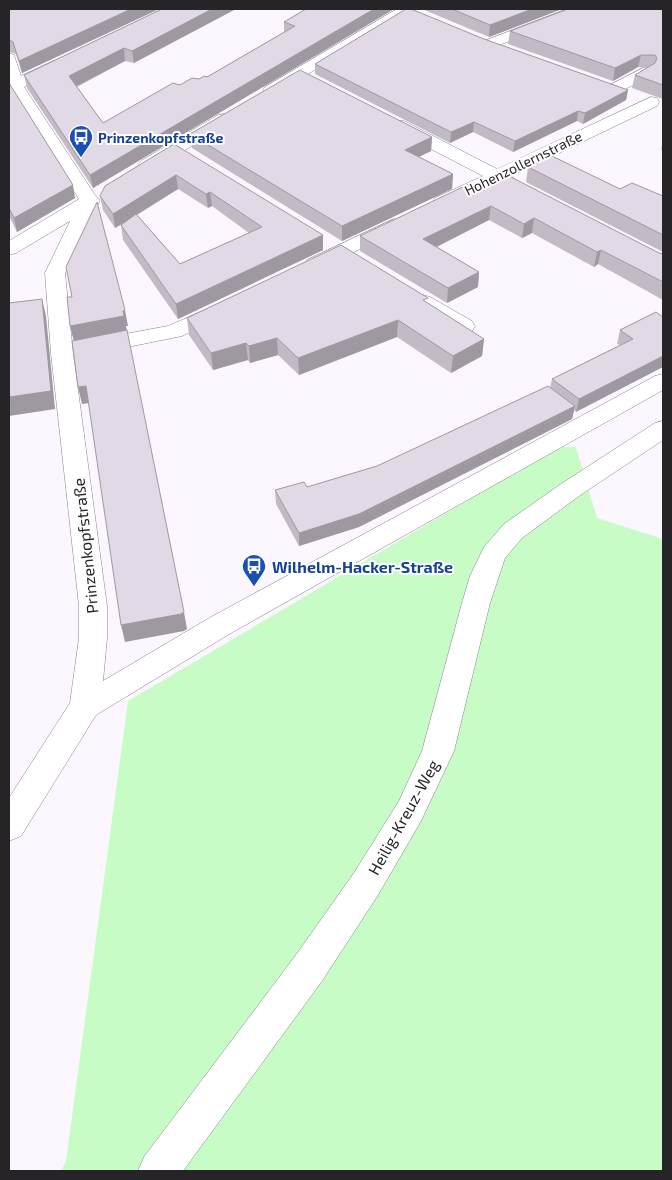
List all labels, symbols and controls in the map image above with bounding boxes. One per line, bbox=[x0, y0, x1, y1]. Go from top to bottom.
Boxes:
bus stop icon: Prinzenkopfstraße bbox=[68, 124, 94, 158]
street label: Hohenzollernstraße bbox=[462, 127, 584, 199]
place label: Prinzenkopfstraße bbox=[98, 129, 223, 146]
street label: Prinzenkopfstraße bbox=[68, 477, 102, 615]
bus stop icon: Wilhelm-Hacker-Straße bbox=[241, 553, 267, 587]
place label: Wilhelm-Hacker-Straße bbox=[272, 557, 453, 576]
street label: Heilig-Kreuz-Weg bbox=[363, 756, 443, 878]

